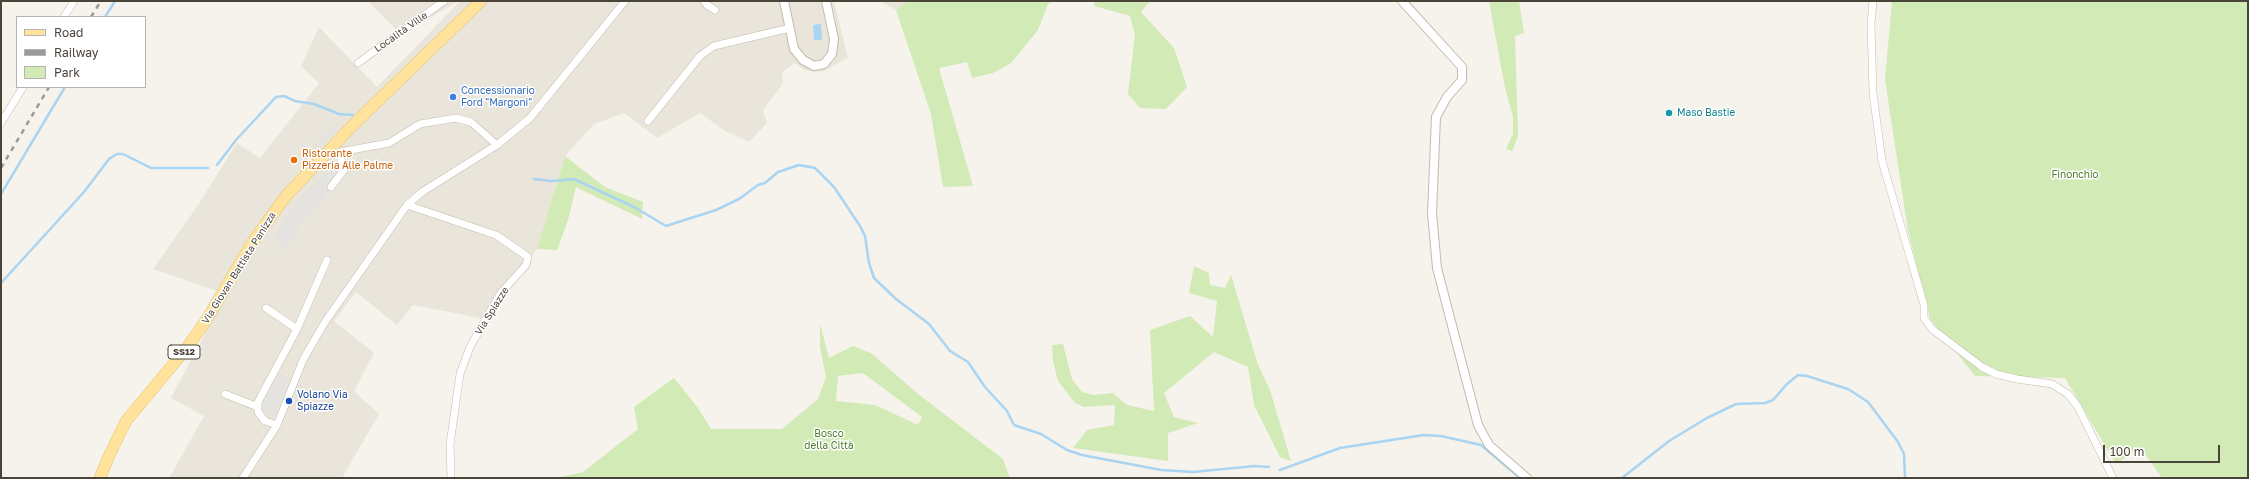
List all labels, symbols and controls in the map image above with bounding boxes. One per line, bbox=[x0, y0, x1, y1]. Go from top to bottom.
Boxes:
street label: Località Ville bbox=[372, 9, 430, 55]
legend bbox=[16, 16, 146, 88]
text: Road bbox=[54, 25, 83, 40]
text: Railway bbox=[54, 45, 99, 60]
text: Park bbox=[54, 65, 80, 80]
place label: Concessionario Ford "Margoni" bbox=[461, 85, 535, 108]
marker: Concessionario Ford "Margoni" bbox=[448, 92, 458, 102]
place label: Maso Bastie bbox=[1677, 107, 1735, 119]
marker: Maso Bastie bbox=[1664, 108, 1674, 118]
place label: Ristorante Pizzeria Alle Palme bbox=[302, 148, 393, 172]
marker: Ristorante Pizzeria Alle Palme bbox=[289, 155, 299, 165]
park label: Finonchio bbox=[2051, 169, 2099, 181]
street label: Via Giovan Battista Panizza bbox=[200, 210, 278, 326]
street label: Via Spiazze bbox=[472, 285, 512, 337]
road number: SS12 bbox=[168, 345, 200, 359]
place label: Volano Via Spiazze bbox=[297, 389, 348, 412]
marker: Volano Via Spiazze bbox=[284, 396, 294, 406]
park label: Bosco della Città bbox=[804, 428, 854, 452]
scale bar bbox=[2105, 437, 2222, 463]
text: 100 m bbox=[2110, 444, 2144, 459]

